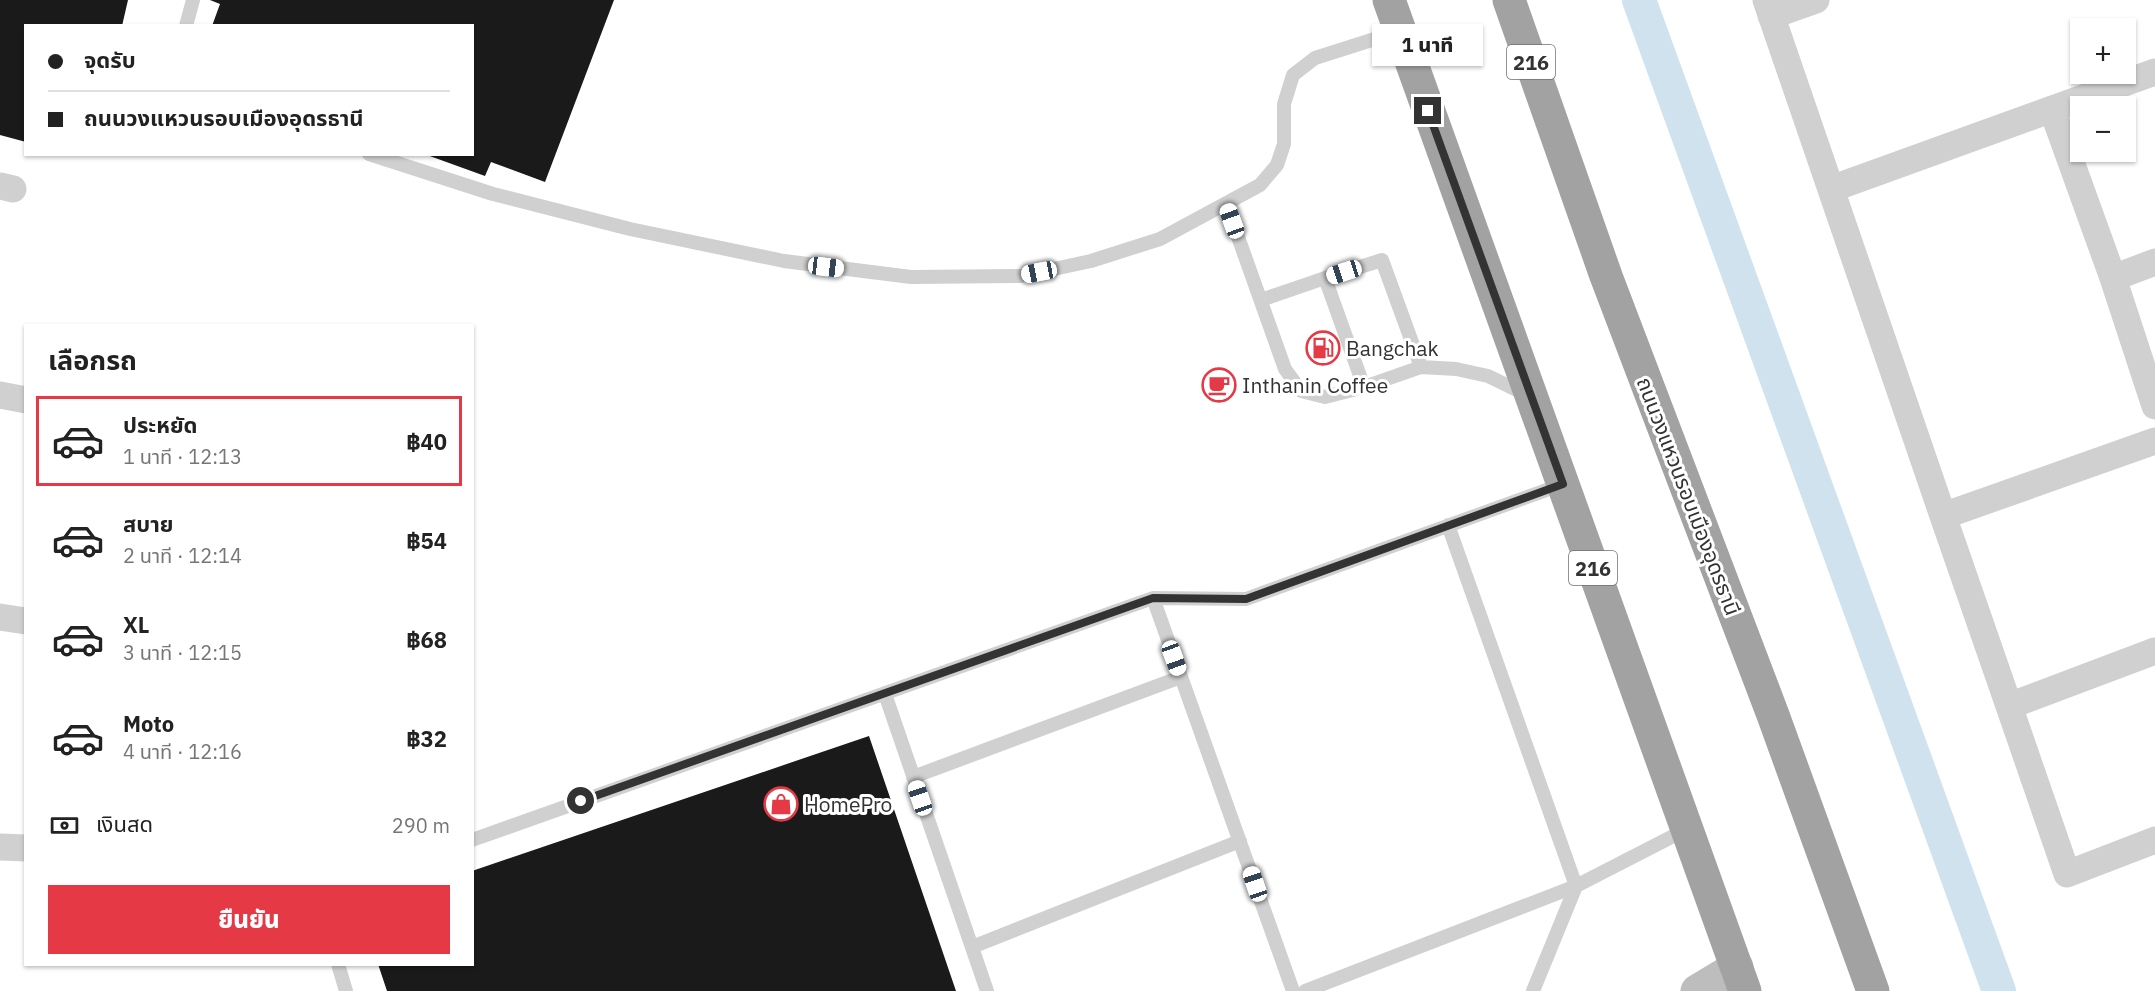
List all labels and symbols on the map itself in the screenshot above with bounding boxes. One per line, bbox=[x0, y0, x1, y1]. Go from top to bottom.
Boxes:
callout: 1 นาที bbox=[1372, 24, 1484, 66]
road number: 216 bbox=[1507, 45, 1555, 79]
route end bbox=[1414, 97, 1441, 124]
car bbox=[1217, 201, 1247, 241]
car bbox=[807, 256, 845, 278]
car bbox=[1324, 258, 1364, 286]
car bbox=[1020, 260, 1058, 284]
fuel station icon: Bangchak bbox=[1305, 330, 1341, 366]
place label: Bangchak bbox=[1346, 334, 1439, 362]
cafe icon: Inthanin Coffee bbox=[1201, 367, 1237, 403]
place label: Inthanin Coffee bbox=[1242, 371, 1388, 399]
street label: ถนนวงแหวนรอบเมืองอุดรธานี bbox=[1631, 373, 1747, 619]
road number: 216 bbox=[1569, 551, 1617, 585]
car bbox=[1159, 638, 1189, 678]
car bbox=[906, 778, 934, 818]
shop icon: HomePro bbox=[763, 786, 799, 822]
route start bbox=[567, 787, 594, 814]
place label: HomePro bbox=[804, 790, 892, 818]
car bbox=[1241, 864, 1269, 904]

